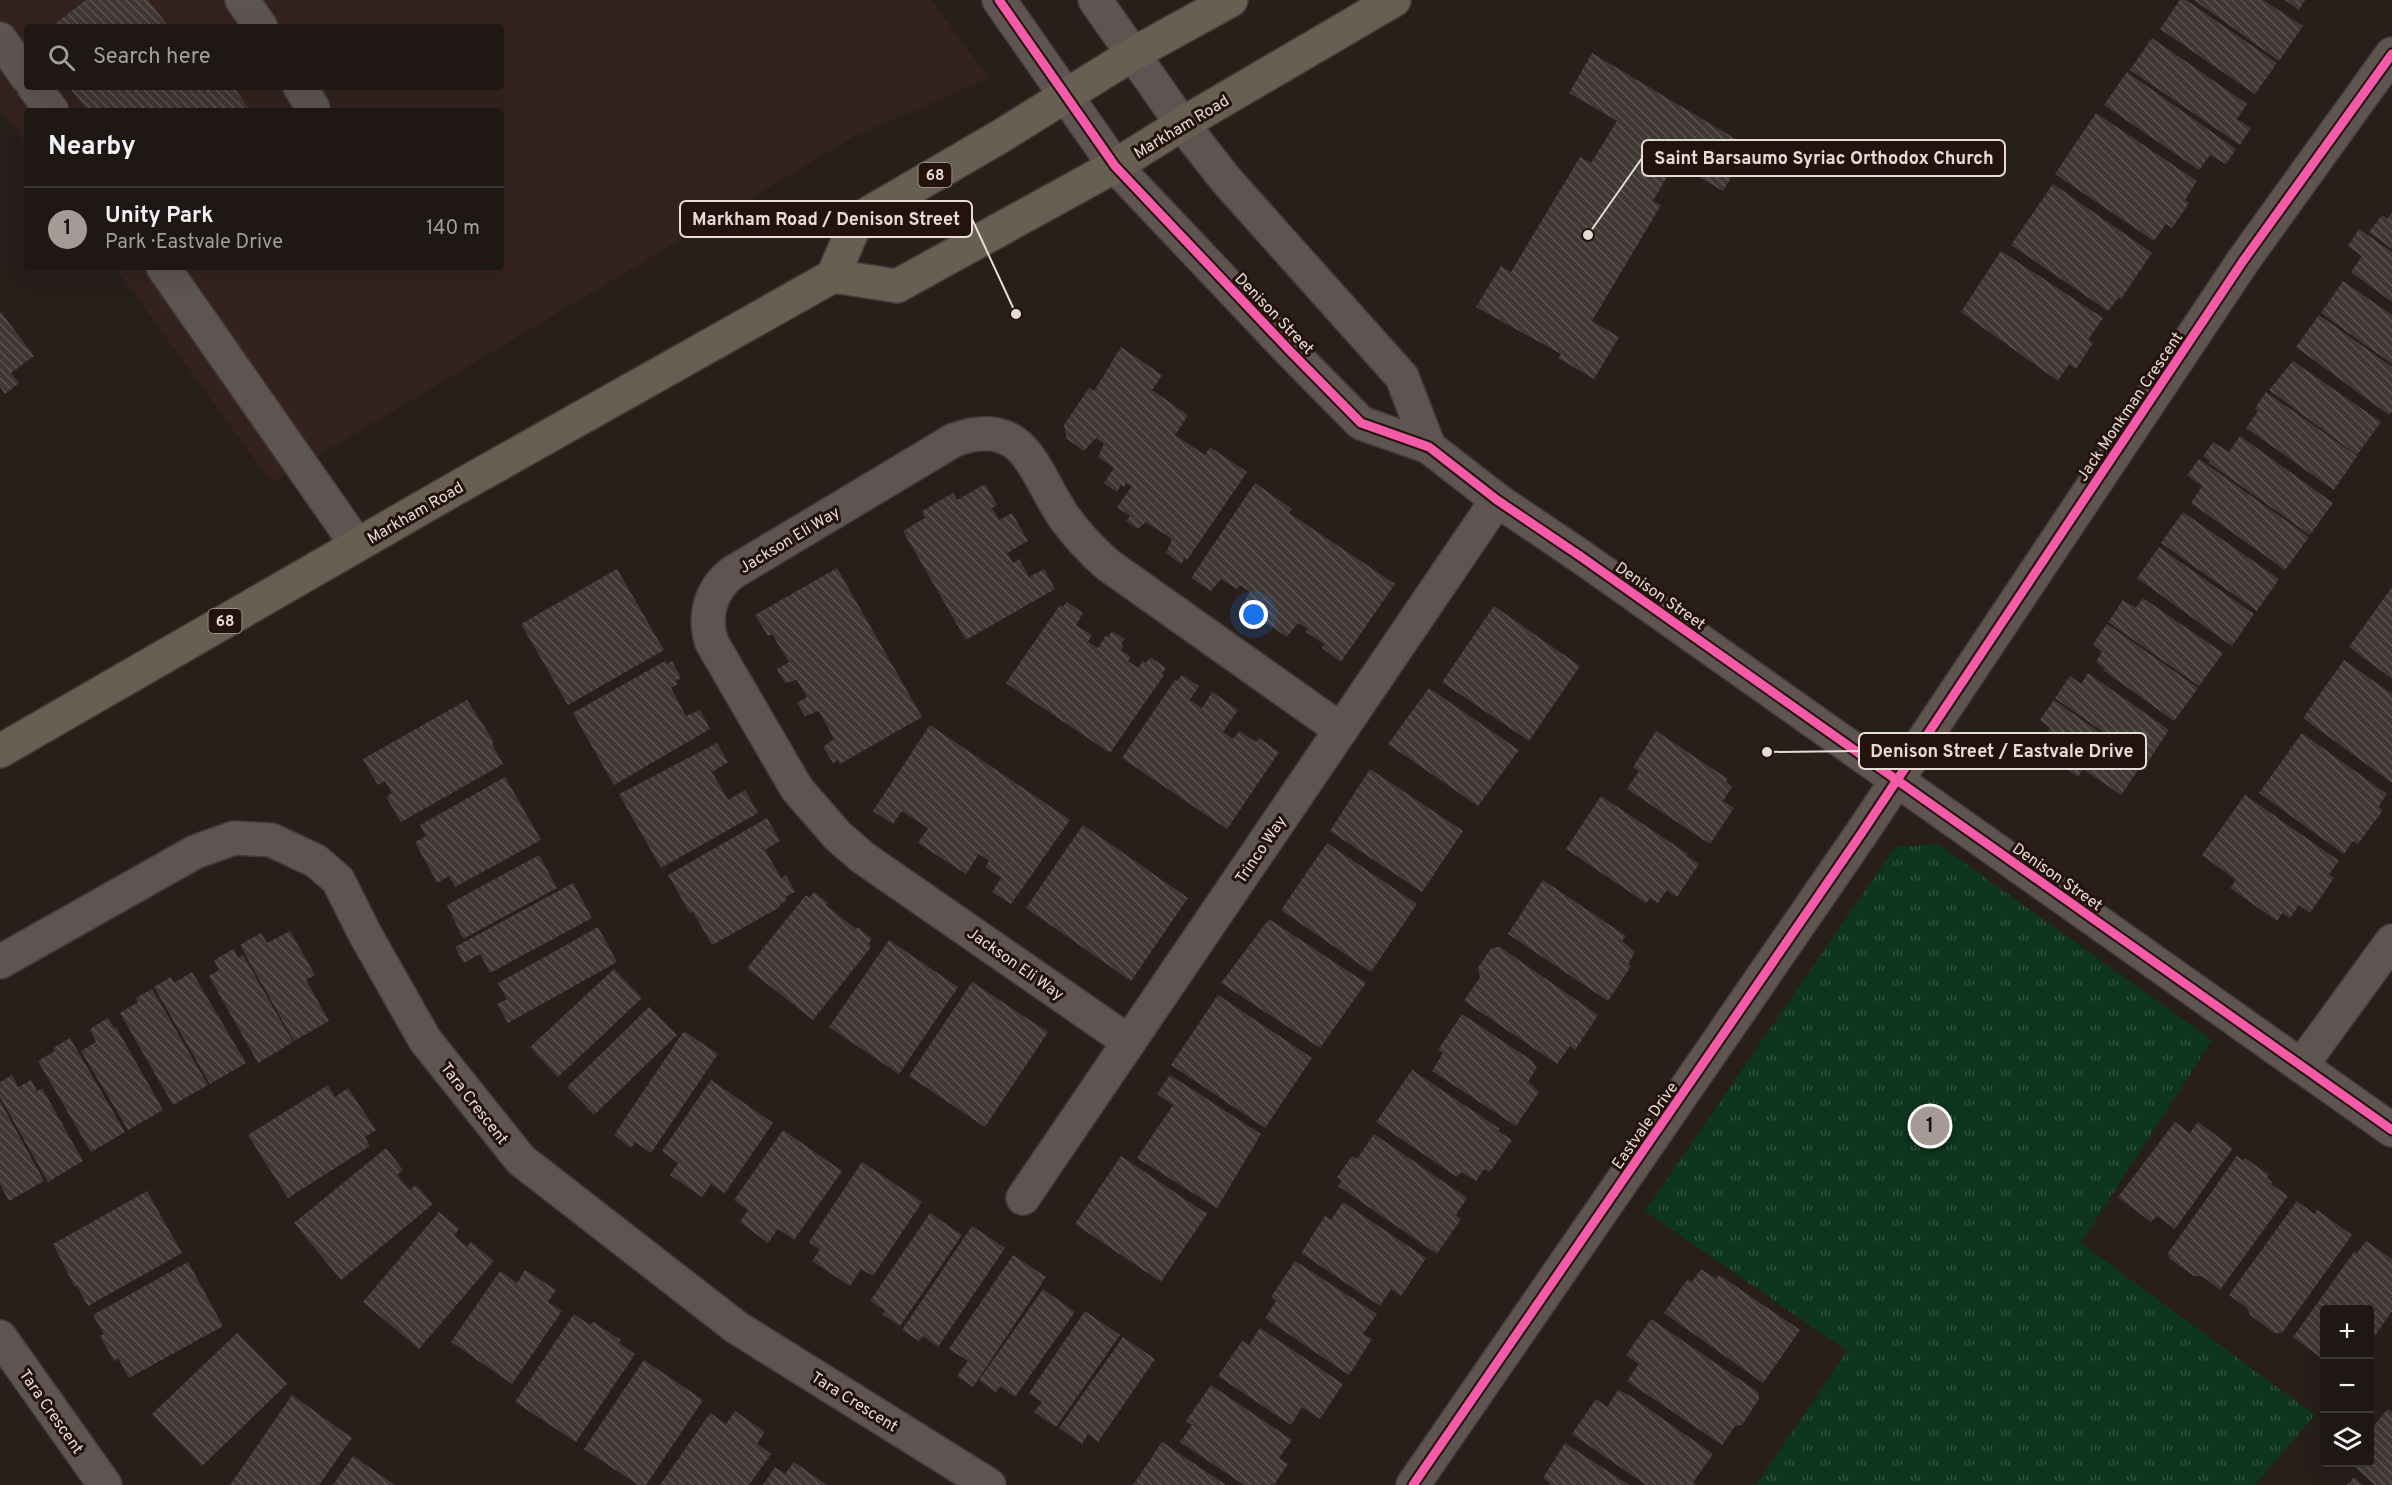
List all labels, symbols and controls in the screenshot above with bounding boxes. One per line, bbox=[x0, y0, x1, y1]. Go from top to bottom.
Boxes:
search box bbox=[24, 24, 504, 90]
icon: search bbox=[45, 41, 78, 74]
text: Search here bbox=[93, 44, 211, 71]
street label: Markham Road bbox=[1131, 91, 1233, 164]
text: Nearby bbox=[48, 131, 136, 164]
callout: Saint Barsaumo Syriac Orthodox Church bbox=[1642, 140, 2005, 176]
text: Saint Barsaumo Syriac Orthodox Church bbox=[1654, 148, 1994, 171]
road number: 68 bbox=[918, 163, 952, 187]
callout: Markham Road / Denison Street bbox=[680, 201, 972, 237]
text: Unity Park bbox=[105, 203, 213, 230]
text: Markham Road / Denison Street bbox=[692, 209, 960, 232]
text: 1 bbox=[64, 216, 72, 242]
text: 140 m bbox=[426, 216, 480, 242]
text: Park · Eastvale Drive bbox=[105, 230, 283, 256]
street label: Denison Street bbox=[1230, 269, 1317, 359]
street label: Jack Monkman Crescent bbox=[2073, 329, 2188, 486]
street label: Markham Road bbox=[364, 478, 468, 549]
street label: Jackson Eli Way bbox=[736, 503, 844, 579]
street label: Denison Street bbox=[1611, 558, 1709, 635]
your location bbox=[1239, 600, 1268, 629]
road number: 68 bbox=[208, 609, 242, 633]
callout: Denison Street / Eastvale Drive bbox=[1859, 733, 2146, 769]
text: Denison Street / Eastvale Drive bbox=[1870, 741, 2134, 764]
street label: Trinco Way bbox=[1232, 812, 1292, 888]
street label: Denison Street bbox=[2008, 839, 2106, 916]
street label: Jackson Eli Way bbox=[963, 924, 1067, 1005]
street label: Tara Crescent bbox=[435, 1059, 512, 1149]
street label: Eastvale Drive bbox=[1608, 1079, 1683, 1174]
pin: 1 bbox=[1910, 1104, 1950, 1148]
map controls bbox=[2320, 1305, 2374, 1467]
button: + bbox=[2320, 1305, 2374, 1359]
button: − bbox=[2320, 1359, 2374, 1413]
street label: Tara Crescent bbox=[14, 1366, 87, 1458]
street label: Tara Crescent bbox=[807, 1368, 901, 1437]
button: layers bbox=[2320, 1413, 2374, 1467]

